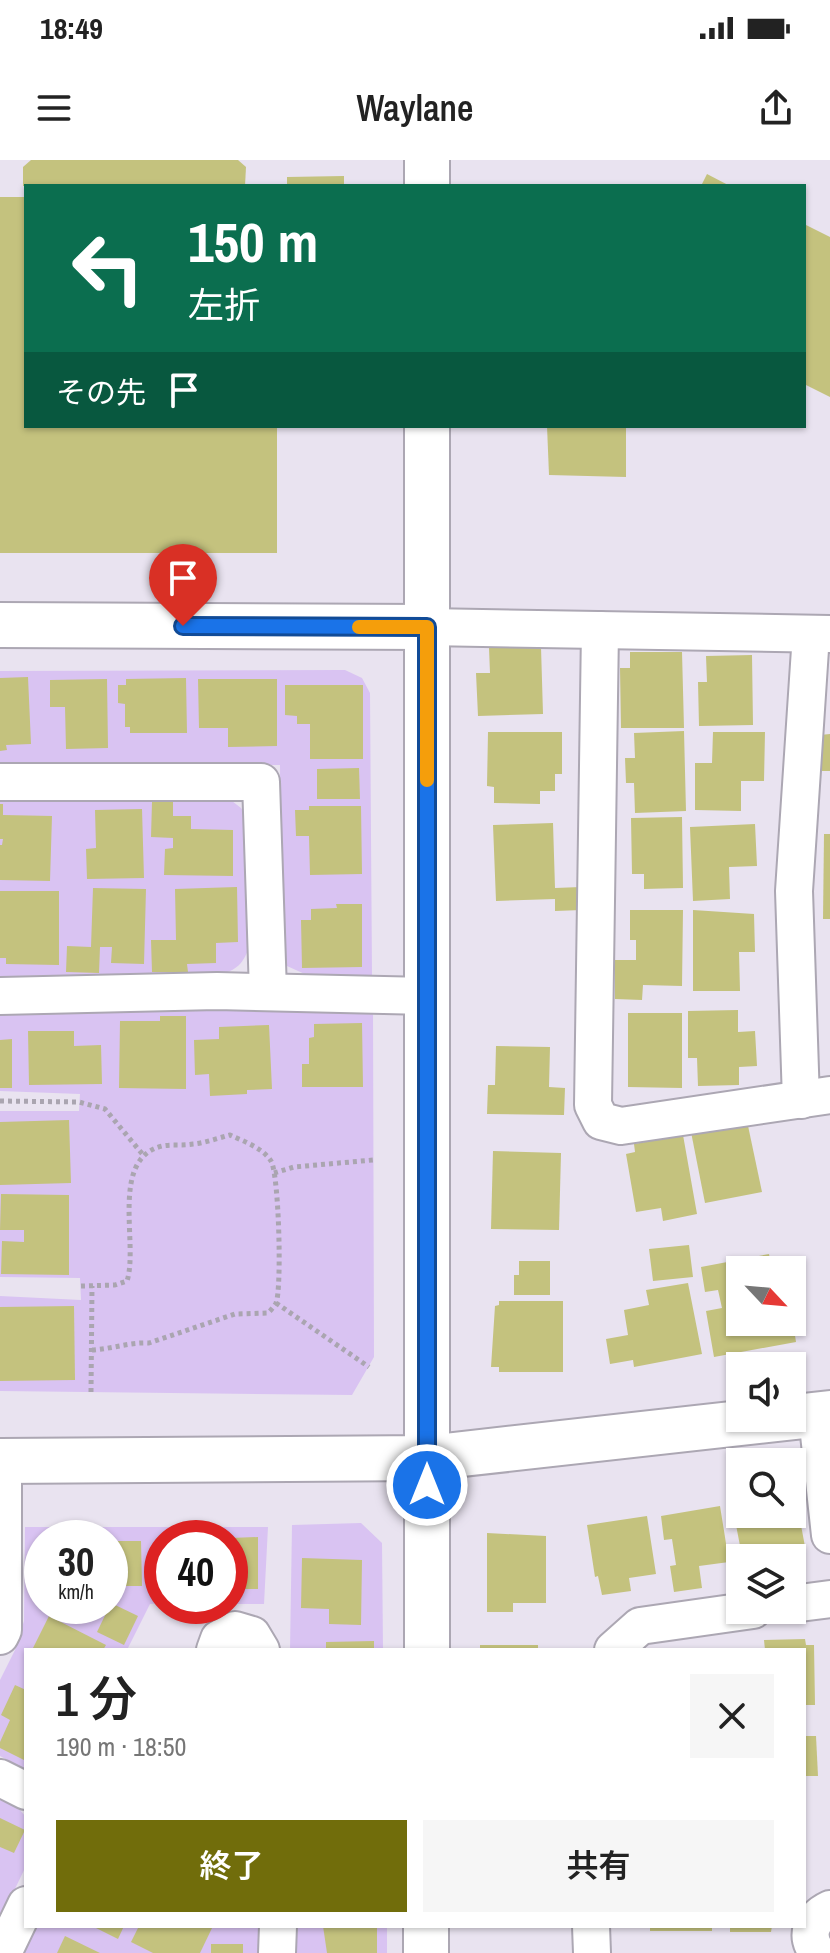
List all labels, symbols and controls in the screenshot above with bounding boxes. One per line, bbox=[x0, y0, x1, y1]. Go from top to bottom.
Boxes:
text: 18:49 bbox=[40, 8, 103, 48]
text: Waylane bbox=[356, 84, 474, 132]
icon: menu bbox=[32, 86, 76, 130]
icon: share bbox=[754, 86, 798, 130]
text: 150 m bbox=[188, 204, 318, 279]
icon: left bbox=[56, 216, 160, 320]
text: 左折 bbox=[188, 281, 260, 329]
icon: arrive bbox=[162, 368, 206, 412]
text: その先 bbox=[56, 372, 146, 412]
pin bbox=[149, 544, 217, 626]
icon: arrive bbox=[161, 556, 205, 600]
north arrow bbox=[726, 1256, 806, 1336]
map controls bbox=[726, 1256, 806, 1624]
button: sound bbox=[726, 1352, 806, 1432]
position arrow bbox=[385, 1443, 469, 1527]
button: search bbox=[726, 1448, 806, 1528]
speed limit sign: 40 bbox=[144, 1520, 248, 1624]
text: 30 bbox=[58, 1535, 94, 1588]
button: layers bbox=[726, 1544, 806, 1624]
text: km/h bbox=[58, 1578, 94, 1605]
text: 1 分 bbox=[56, 1666, 137, 1731]
button: close bbox=[690, 1674, 774, 1758]
text: 190 m · 18:50 bbox=[56, 1729, 186, 1764]
button: 終了 bbox=[56, 1820, 407, 1912]
button: 共有 bbox=[423, 1820, 774, 1912]

